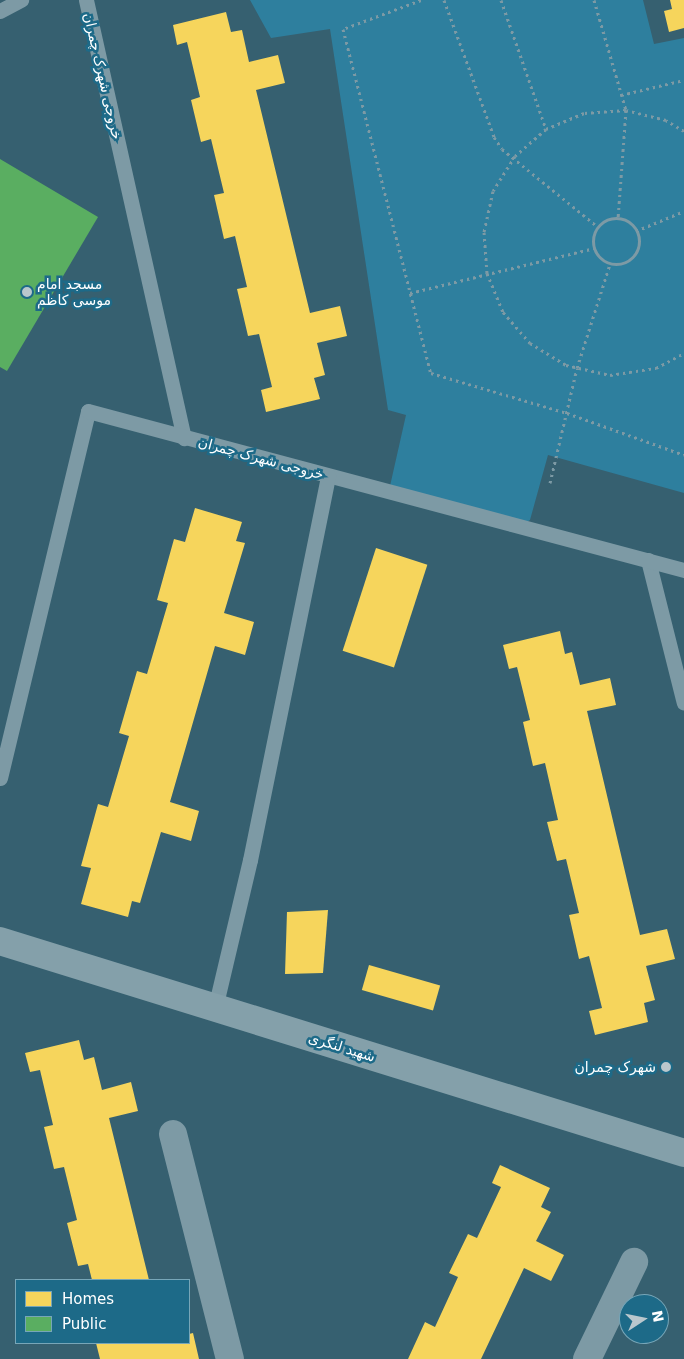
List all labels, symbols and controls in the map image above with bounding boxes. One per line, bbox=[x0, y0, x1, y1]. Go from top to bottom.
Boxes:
street label: خروجی شهرک چمران bbox=[80, 11, 126, 141]
place label: مسجد امام موسی کاظم bbox=[37, 276, 111, 308]
marker: مسجد امام موسی کاظم bbox=[21, 286, 33, 298]
street label: خروجی شهرک چمران bbox=[196, 433, 326, 483]
street label: شهید لنگری bbox=[306, 1029, 378, 1065]
place label: شهرک چمران bbox=[574, 1059, 656, 1075]
marker: شهرک چمران bbox=[660, 1061, 672, 1073]
legend bbox=[15, 1279, 190, 1344]
text: Homes bbox=[62, 1290, 114, 1308]
north arrow bbox=[619, 1294, 669, 1344]
text: N bbox=[649, 1309, 667, 1324]
text: Public bbox=[62, 1315, 106, 1333]

